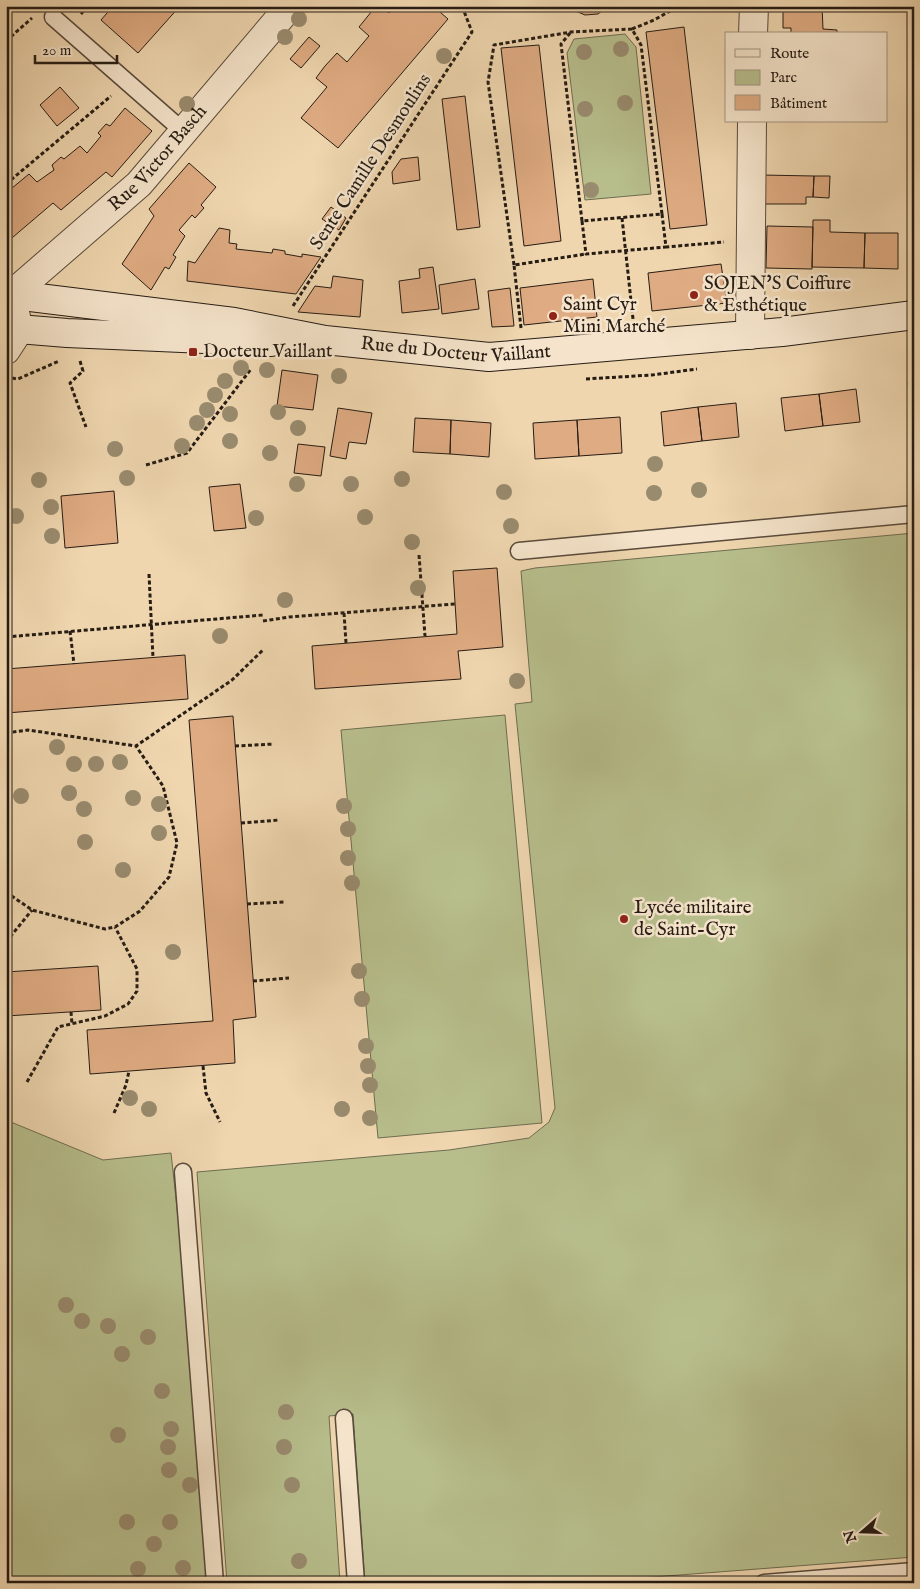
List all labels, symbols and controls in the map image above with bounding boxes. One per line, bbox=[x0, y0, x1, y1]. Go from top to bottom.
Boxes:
scale bar bbox=[35, 32, 118, 64]
legend bbox=[725, 32, 888, 122]
text: 20 m bbox=[42, 41, 72, 60]
text: Route bbox=[770, 44, 809, 63]
text: Parc bbox=[770, 68, 797, 87]
street label: Sente Camille Desmoulins bbox=[305, 69, 437, 255]
text: Bâtiment bbox=[770, 94, 827, 113]
street label: Rue Victor Basch bbox=[104, 100, 213, 217]
place label: SOJEN'S Coiffure & Esthétique bbox=[704, 272, 852, 318]
marker: SOJEN'S Coiffure & Esthétique bbox=[688, 289, 700, 301]
place label: Saint Cyr Mini Marché bbox=[563, 293, 666, 339]
marker: Saint Cyr Mini Marché bbox=[547, 310, 559, 322]
street label: Rue du Docteur Vaillant bbox=[360, 332, 552, 369]
place label: Docteur Vaillant bbox=[203, 340, 333, 364]
marker: Docteur Vaillant bbox=[187, 346, 199, 358]
place label: Lycée militaire de Saint-Cyr bbox=[634, 896, 752, 942]
marker: Lycée militaire de Saint-Cyr bbox=[618, 913, 630, 925]
north arrow bbox=[838, 1506, 888, 1556]
text: N bbox=[840, 1527, 862, 1546]

